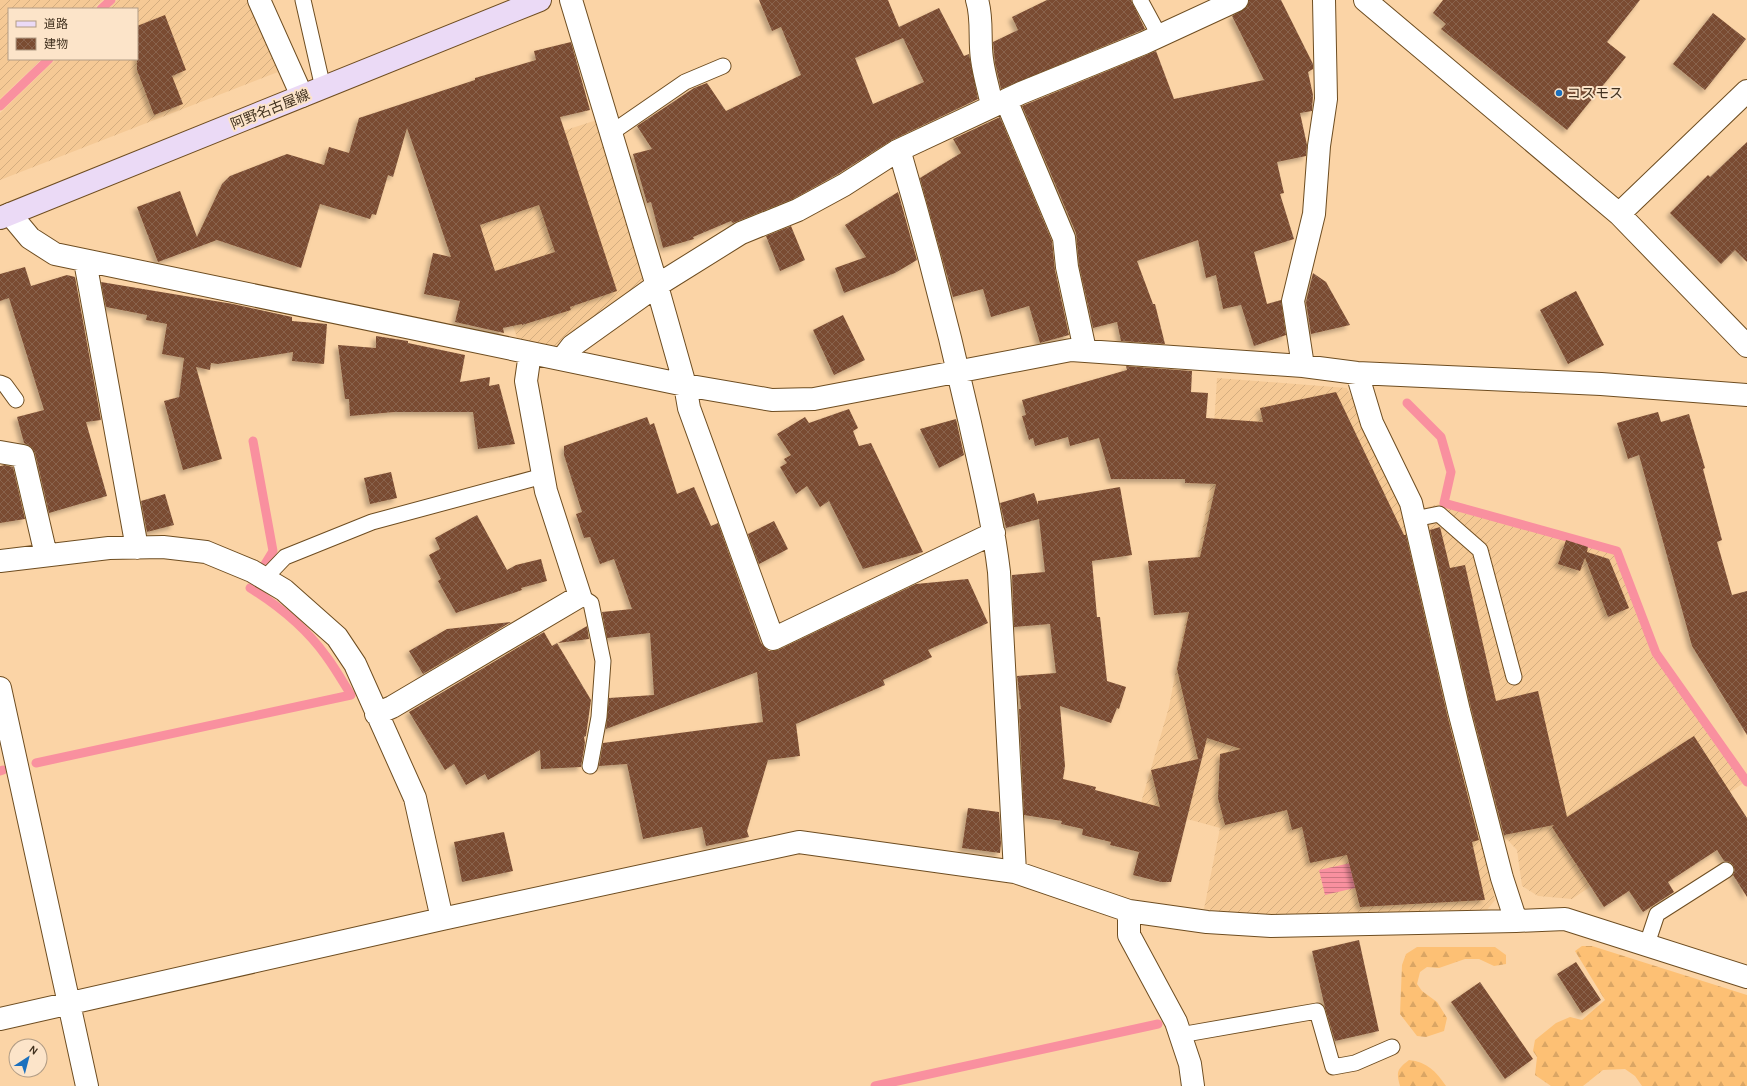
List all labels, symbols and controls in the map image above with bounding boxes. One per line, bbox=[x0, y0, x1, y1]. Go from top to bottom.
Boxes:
legend bbox=[8, 8, 138, 60]
text: 道路 bbox=[44, 17, 68, 31]
text: 建物 bbox=[44, 37, 68, 51]
place label: コスモス bbox=[1567, 85, 1623, 102]
street label: 阿野名古屋線 bbox=[228, 86, 312, 133]
marker: コスモス bbox=[1554, 88, 1564, 98]
north arrow bbox=[8, 1038, 48, 1078]
text: N bbox=[27, 1043, 41, 1058]

